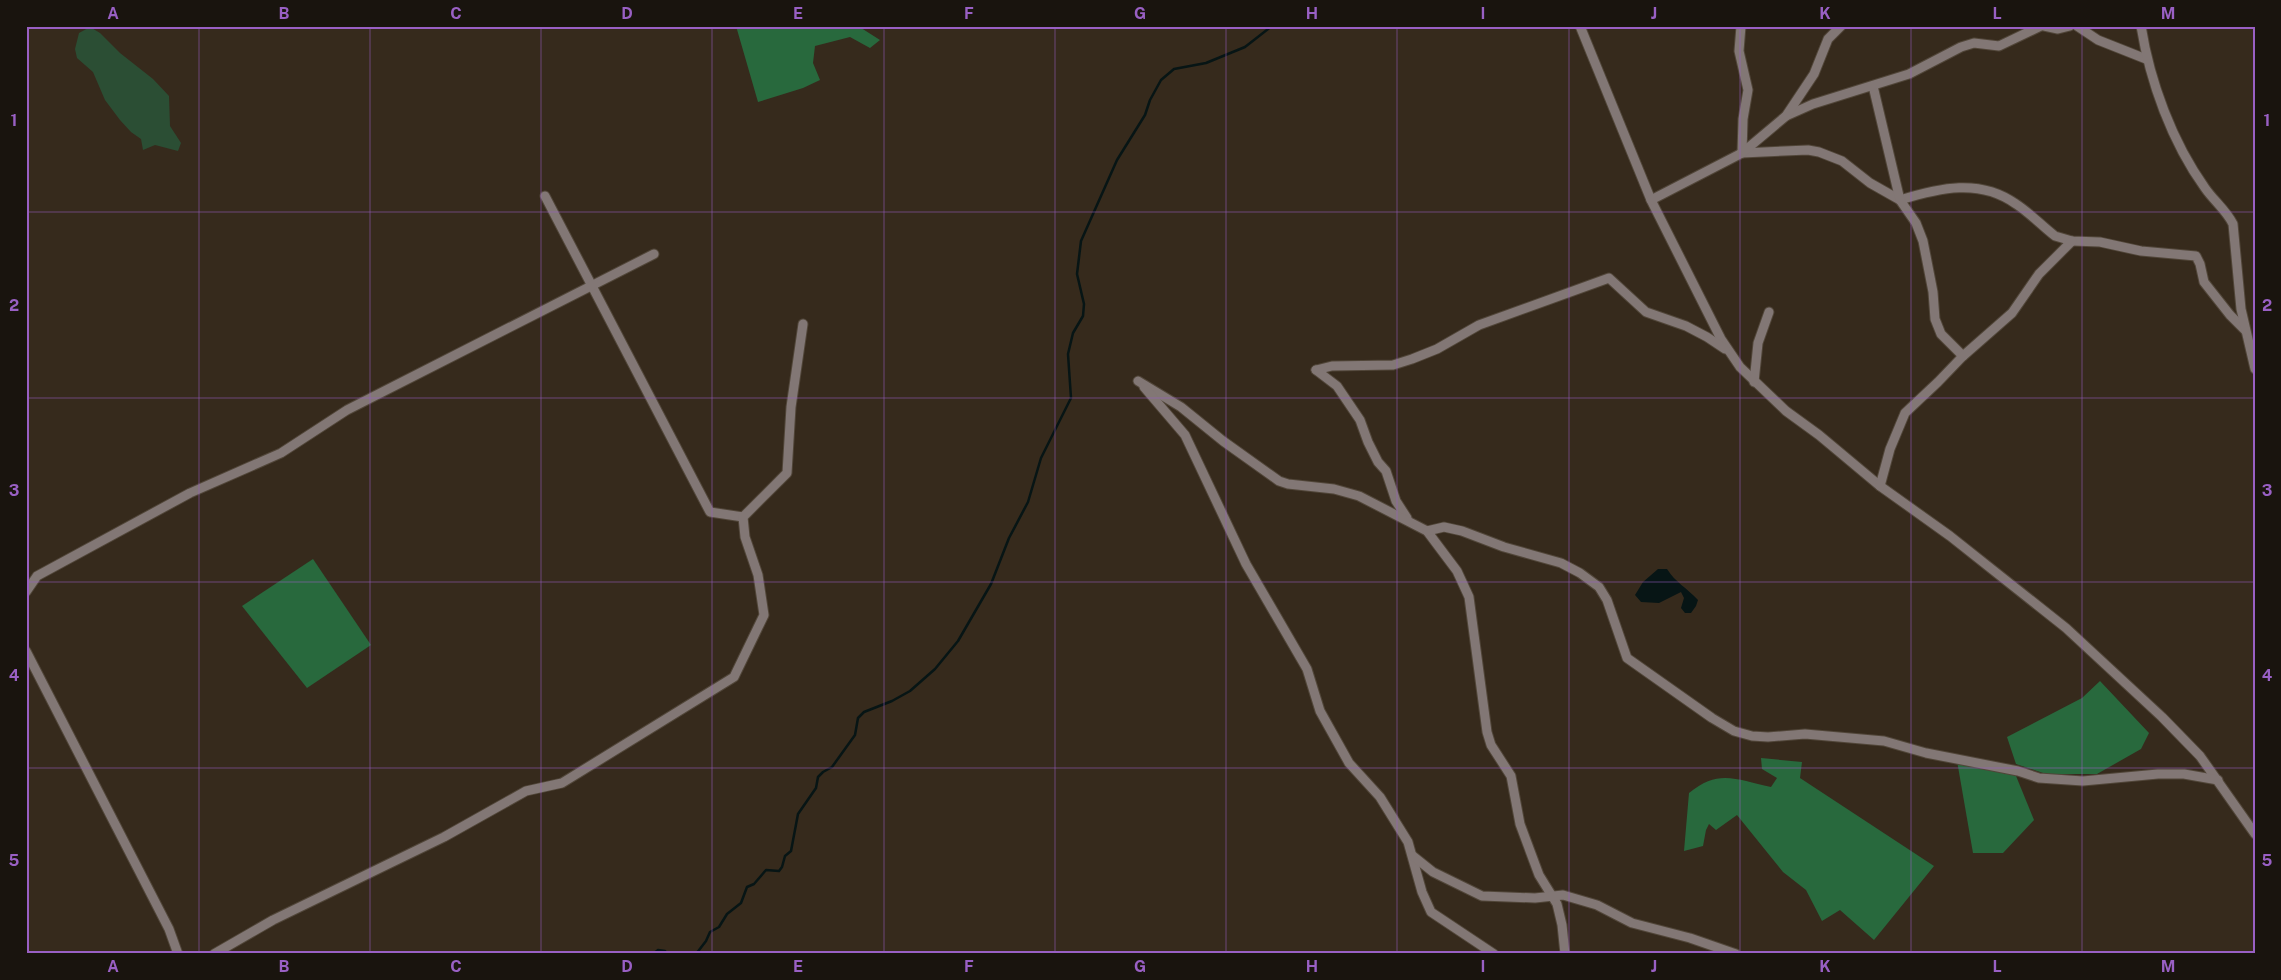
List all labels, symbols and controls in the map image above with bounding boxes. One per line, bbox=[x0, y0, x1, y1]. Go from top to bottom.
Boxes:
text: A bbox=[107, 4, 119, 23]
text: B bbox=[279, 4, 290, 23]
text: C bbox=[450, 4, 462, 23]
text: D bbox=[621, 4, 633, 23]
text: E bbox=[793, 4, 803, 23]
text: F bbox=[964, 4, 974, 23]
text: G bbox=[1134, 4, 1146, 23]
text: H bbox=[1306, 4, 1318, 23]
text: I bbox=[1481, 4, 1485, 23]
text: J bbox=[1651, 4, 1657, 23]
text: K bbox=[1819, 4, 1831, 23]
text: L bbox=[1992, 4, 2002, 23]
text: M bbox=[2161, 4, 2175, 23]
text: 1 bbox=[11, 111, 17, 130]
text: 1 bbox=[2264, 111, 2270, 130]
text: 2 bbox=[9, 296, 19, 315]
text: 2 bbox=[2262, 296, 2272, 315]
text: 3 bbox=[9, 481, 19, 500]
text: 3 bbox=[2262, 481, 2272, 500]
text: 4 bbox=[9, 666, 20, 685]
text: 4 bbox=[2262, 666, 2273, 685]
text: 5 bbox=[9, 851, 20, 870]
text: 5 bbox=[2262, 851, 2273, 870]
text: A bbox=[107, 957, 119, 976]
text: B bbox=[279, 957, 290, 976]
text: C bbox=[450, 957, 462, 976]
text: D bbox=[621, 957, 633, 976]
text: E bbox=[793, 957, 803, 976]
text: F bbox=[964, 957, 974, 976]
text: G bbox=[1134, 957, 1146, 976]
text: H bbox=[1306, 957, 1318, 976]
text: I bbox=[1481, 957, 1485, 976]
text: J bbox=[1651, 957, 1657, 976]
text: K bbox=[1819, 957, 1831, 976]
text: L bbox=[1992, 957, 2002, 976]
text: M bbox=[2161, 957, 2175, 976]

